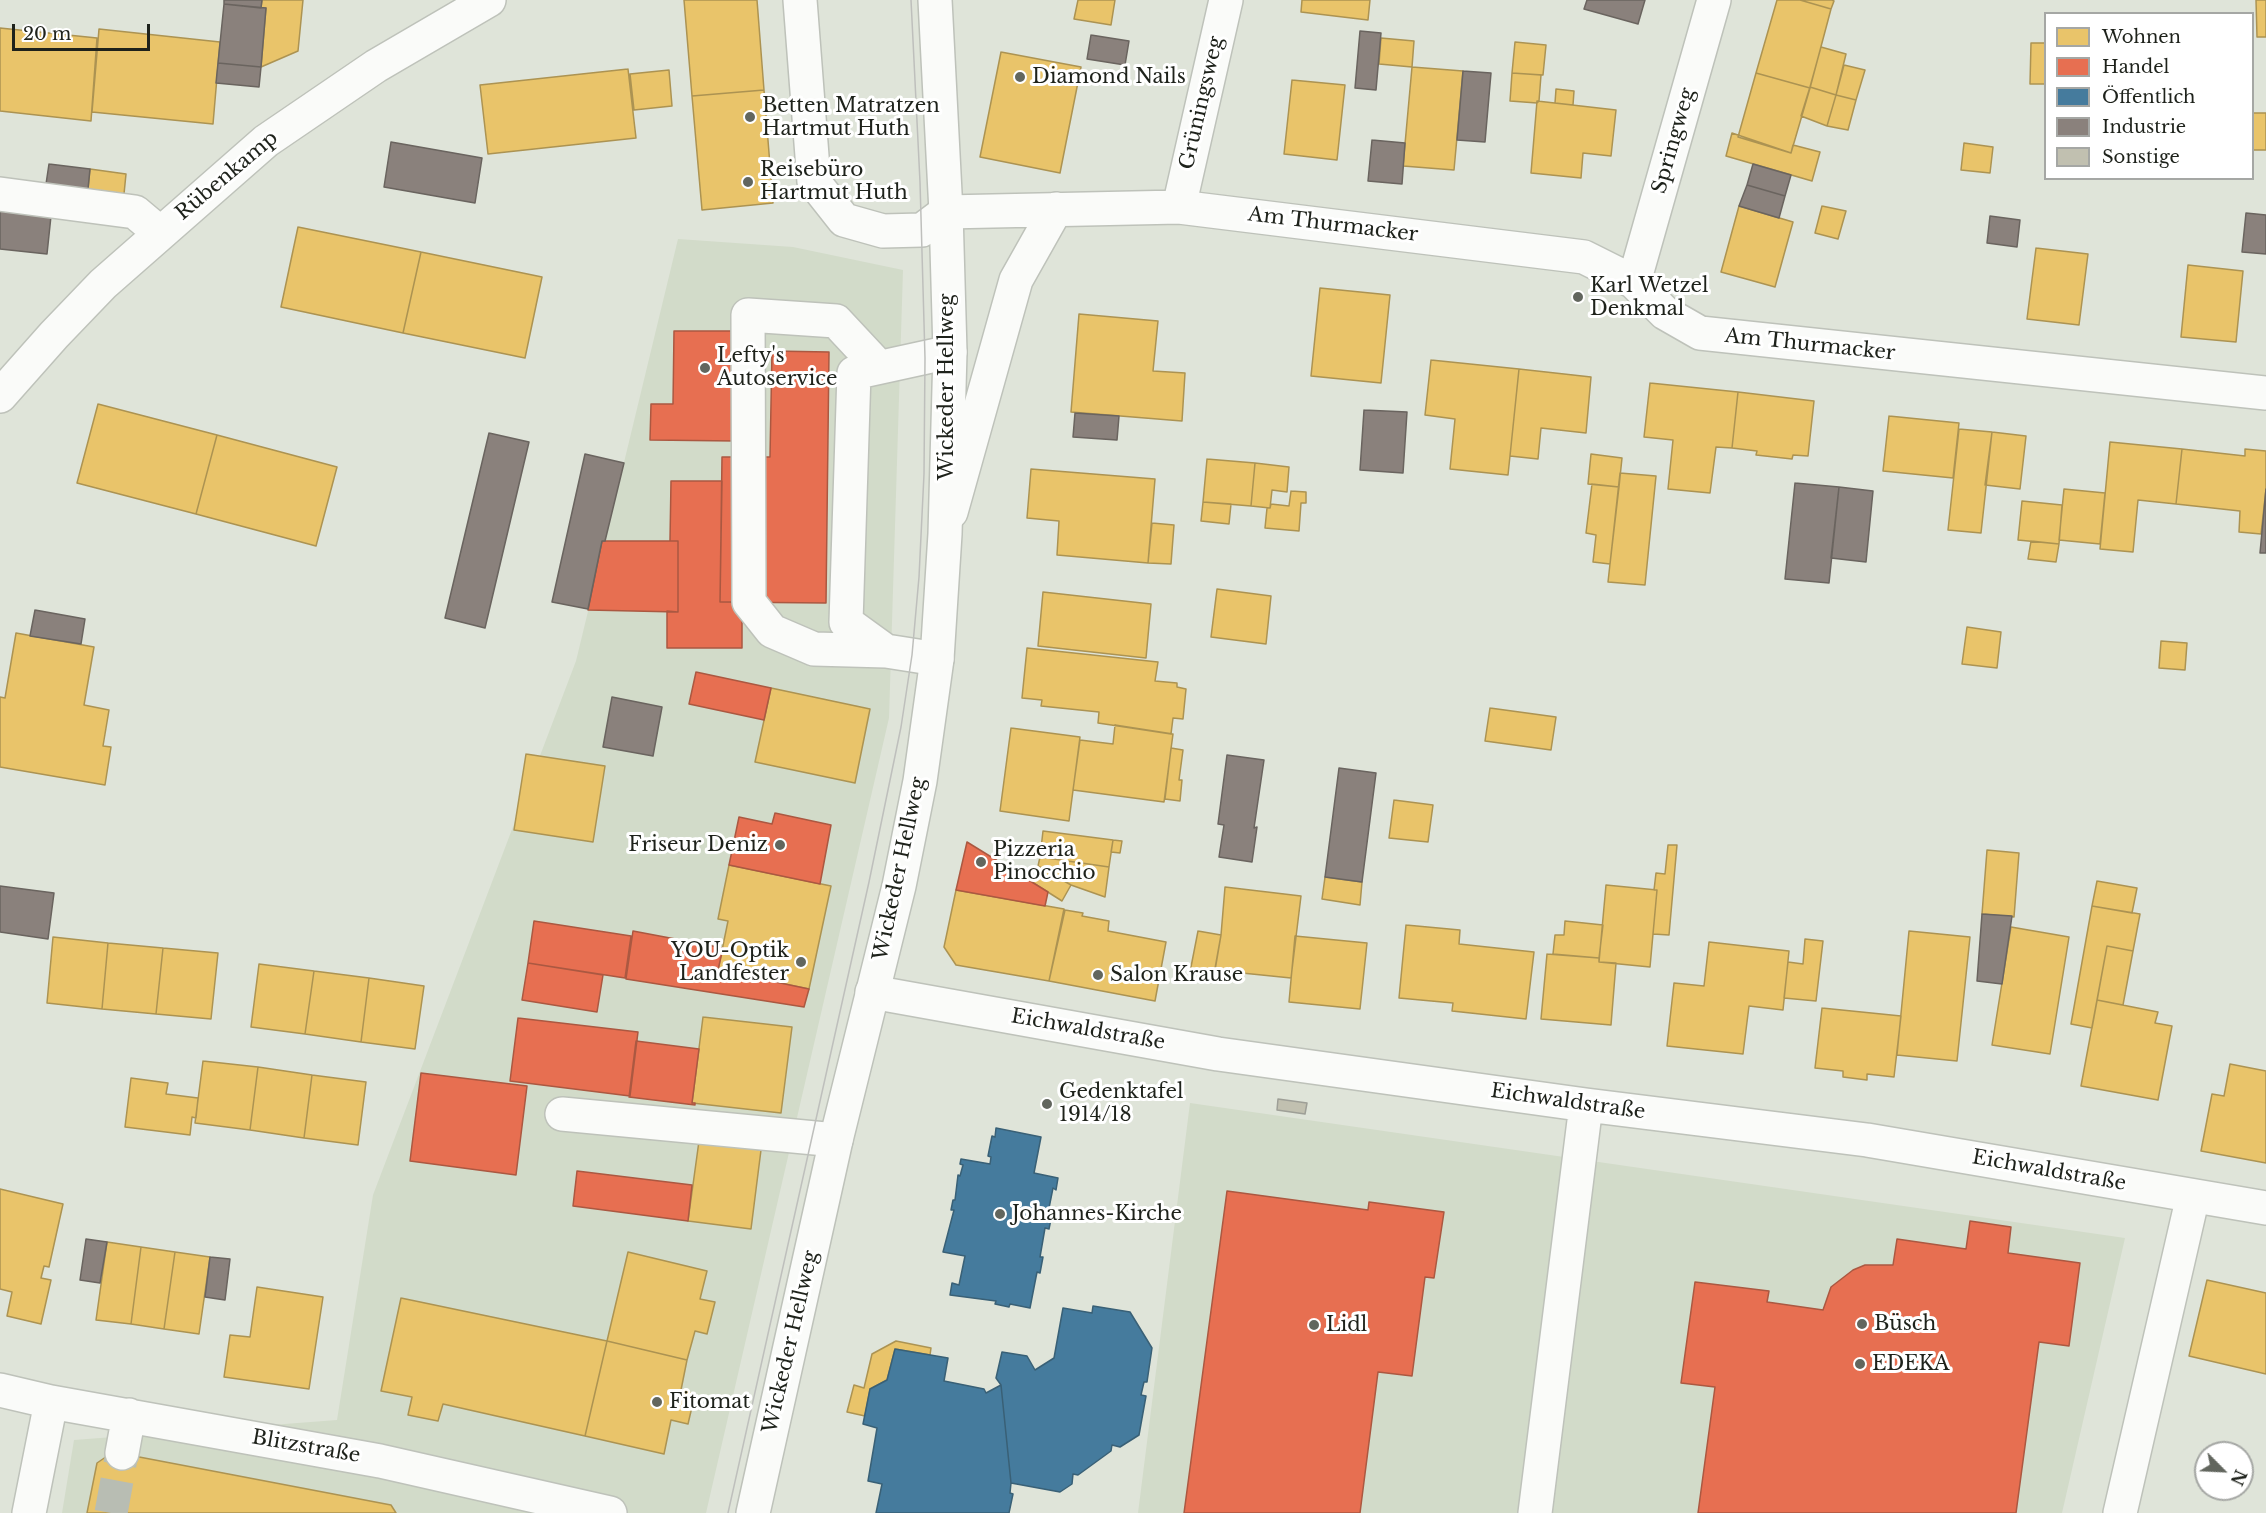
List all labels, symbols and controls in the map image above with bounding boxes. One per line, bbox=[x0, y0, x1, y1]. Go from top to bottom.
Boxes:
scale bar bbox=[15, 12, 153, 50]
legend bbox=[2044, 12, 2254, 180]
text: 20 m bbox=[23, 23, 71, 45]
text: Wohnen bbox=[2102, 26, 2181, 48]
street label: Grüningsweg bbox=[1175, 34, 1229, 172]
text: Handel bbox=[2102, 56, 2169, 78]
place label: Diamond Nails bbox=[1032, 65, 1186, 89]
marker: Diamond Nails bbox=[1013, 70, 1027, 84]
street label: Springweg bbox=[1647, 85, 1701, 197]
text: Öffentlich bbox=[2102, 86, 2196, 108]
place label: Betten Matratzen Hartmut Huth bbox=[762, 94, 940, 141]
marker: Betten Matratzen Hartmut Huth bbox=[743, 110, 757, 124]
text: Industrie bbox=[2102, 116, 2186, 138]
street label: Rübenkamp bbox=[171, 126, 283, 226]
text: Sonstige bbox=[2102, 146, 2180, 168]
place label: Reisebüro Hartmut Huth bbox=[760, 158, 908, 205]
marker: Reisebüro Hartmut Huth bbox=[741, 175, 755, 189]
street label: Am Thurmacker bbox=[1247, 203, 1419, 247]
place label: Karl Wetzel Denkmal bbox=[1590, 274, 1709, 321]
marker: Karl Wetzel Denkmal bbox=[1571, 290, 1585, 304]
street label: Wickeder Hellweg bbox=[935, 294, 959, 480]
street label: Am Thurmacker bbox=[1724, 324, 1896, 366]
place label: Lefty's Autoservice bbox=[717, 344, 837, 391]
marker: Lefty's Autoservice bbox=[698, 361, 712, 375]
street label: Wickeder Hellweg bbox=[869, 775, 931, 963]
place label: Friseur Deniz bbox=[628, 833, 768, 857]
marker: Friseur Deniz bbox=[773, 838, 787, 852]
place label: Pizzeria Pinocchio bbox=[993, 838, 1096, 885]
marker: Pizzeria Pinocchio bbox=[974, 855, 988, 869]
place label: YOU-Optik Landfester bbox=[671, 939, 789, 986]
marker: YOU-Optik Landfester bbox=[794, 955, 808, 969]
place label: Salon Krause bbox=[1110, 963, 1243, 987]
marker: Salon Krause bbox=[1091, 968, 1105, 982]
street label: Eichwaldstraße bbox=[1009, 1005, 1167, 1055]
street label: Eichwaldstraße bbox=[1489, 1079, 1647, 1125]
place label: Gedenktafel 1914/18 bbox=[1059, 1080, 1184, 1127]
marker: Gedenktafel 1914/18 bbox=[1040, 1097, 1054, 1111]
street label: Eichwaldstraße bbox=[1970, 1146, 2128, 1196]
place label: Johannes-Kirche bbox=[1012, 1202, 1182, 1226]
marker: Johannes-Kirche bbox=[993, 1207, 1007, 1221]
street label: Wickeder Hellweg bbox=[758, 1248, 824, 1436]
place label: Büsch bbox=[1874, 1312, 1936, 1336]
place label: Lidl bbox=[1326, 1313, 1367, 1337]
marker: Büsch bbox=[1855, 1317, 1869, 1331]
marker: Lidl bbox=[1307, 1318, 1321, 1332]
place label: EDEKA bbox=[1872, 1352, 1949, 1376]
marker: EDEKA bbox=[1853, 1357, 1867, 1371]
place label: Fitomat bbox=[669, 1390, 750, 1414]
marker: Fitomat bbox=[650, 1395, 664, 1409]
street label: Blitzstraße bbox=[250, 1426, 362, 1468]
north arrow bbox=[2194, 1441, 2254, 1501]
text: N bbox=[2226, 1467, 2251, 1488]

